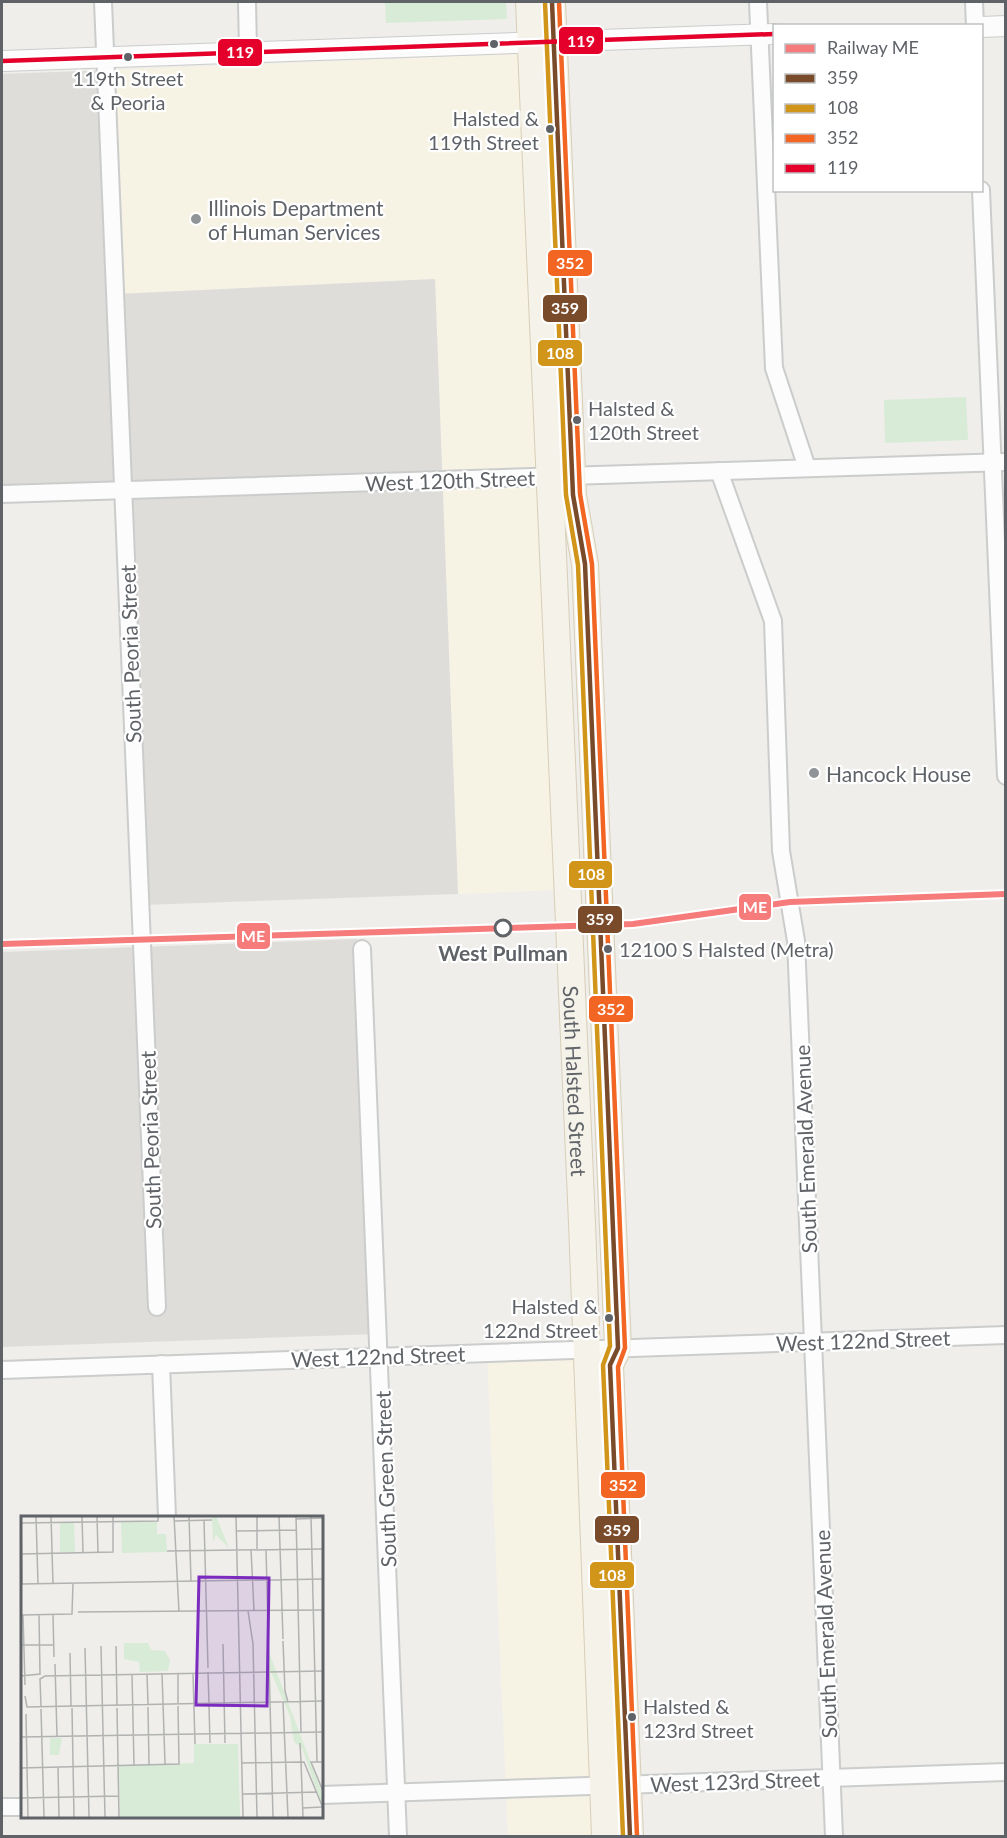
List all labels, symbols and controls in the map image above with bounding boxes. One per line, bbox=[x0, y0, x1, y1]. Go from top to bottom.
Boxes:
legend bbox=[773, 24, 983, 192]
line badge: 119 bbox=[558, 26, 604, 55]
text: 119 bbox=[567, 31, 595, 50]
text: Railway ME bbox=[827, 36, 919, 58]
line badge: 119 bbox=[217, 38, 263, 67]
unlabelled marker bbox=[488, 38, 500, 50]
text: 119 bbox=[226, 42, 254, 61]
marker: 119th Street & Peoria bbox=[122, 51, 134, 63]
place label: 119th Street & Peoria bbox=[73, 66, 183, 114]
text: 359 bbox=[827, 66, 858, 88]
text: 108 bbox=[827, 96, 858, 118]
place label: Halsted & 119th Street bbox=[428, 106, 540, 154]
marker: Halsted & 119th Street bbox=[544, 123, 556, 135]
text: 352 bbox=[827, 126, 858, 148]
text: 119 bbox=[827, 156, 858, 178]
place label: Illinois Department of Human Services bbox=[208, 195, 384, 244]
marker: Illinois Department of Human Services bbox=[189, 212, 203, 226]
line badge: 352 bbox=[547, 249, 593, 277]
text: 352 bbox=[556, 253, 584, 272]
line badge: 359 bbox=[542, 294, 588, 323]
text: 359 bbox=[551, 298, 579, 317]
line badge: 108 bbox=[537, 339, 583, 367]
text: 108 bbox=[546, 343, 574, 362]
place label: Halsted & 120th Street bbox=[588, 396, 699, 444]
marker: Halsted & 120th Street bbox=[571, 414, 583, 426]
street label: West 120th Street bbox=[365, 465, 536, 495]
street label: South Peoria Street bbox=[114, 564, 146, 744]
place label: Hancock House bbox=[826, 761, 971, 786]
marker: Hancock House bbox=[807, 766, 821, 780]
line badge: 108 bbox=[568, 860, 613, 889]
text: 108 bbox=[577, 864, 605, 883]
line badge: ME bbox=[738, 893, 772, 921]
text: ME bbox=[743, 897, 767, 916]
line badge: 359 bbox=[577, 905, 623, 934]
text: 359 bbox=[586, 909, 614, 928]
marker: West Pullman bbox=[494, 919, 512, 937]
line badge: ME bbox=[236, 922, 271, 950]
text: ME bbox=[241, 926, 265, 945]
place label: 12100 S Halsted (Metra) bbox=[619, 937, 834, 961]
place label: West Pullman bbox=[438, 940, 568, 965]
marker: 12100 S Halsted (Metra) bbox=[602, 943, 614, 955]
street label: South Halsted Street bbox=[559, 985, 592, 1177]
line badge: 352 bbox=[588, 995, 634, 1023]
text: 352 bbox=[597, 999, 625, 1018]
street label: South Emerald Avenue bbox=[789, 1044, 821, 1254]
street label: South Peoria Street bbox=[134, 1050, 166, 1230]
place label: Halsted & 122nd Street bbox=[483, 1294, 599, 1342]
marker: Halsted & 122nd Street bbox=[603, 1312, 615, 1324]
street label: West 122nd Street bbox=[775, 1324, 951, 1356]
street label: West 122nd Street bbox=[290, 1340, 466, 1372]
street label: South Green Street bbox=[369, 1390, 401, 1568]
line badge: 352 bbox=[600, 1471, 646, 1499]
text: 352 bbox=[609, 1475, 637, 1494]
line badge: 359 bbox=[594, 1515, 640, 1544]
inset map bbox=[21, 1516, 322, 1817]
text: 359 bbox=[603, 1520, 631, 1539]
street label: South Emerald Avenue bbox=[809, 1529, 841, 1739]
line badge: 108 bbox=[589, 1561, 635, 1589]
text: 108 bbox=[598, 1565, 626, 1584]
place label: Halsted & 123rd Street bbox=[643, 1694, 754, 1742]
marker: Halsted & 123rd Street bbox=[626, 1711, 638, 1723]
street label: West 123rd Street bbox=[650, 1766, 821, 1796]

